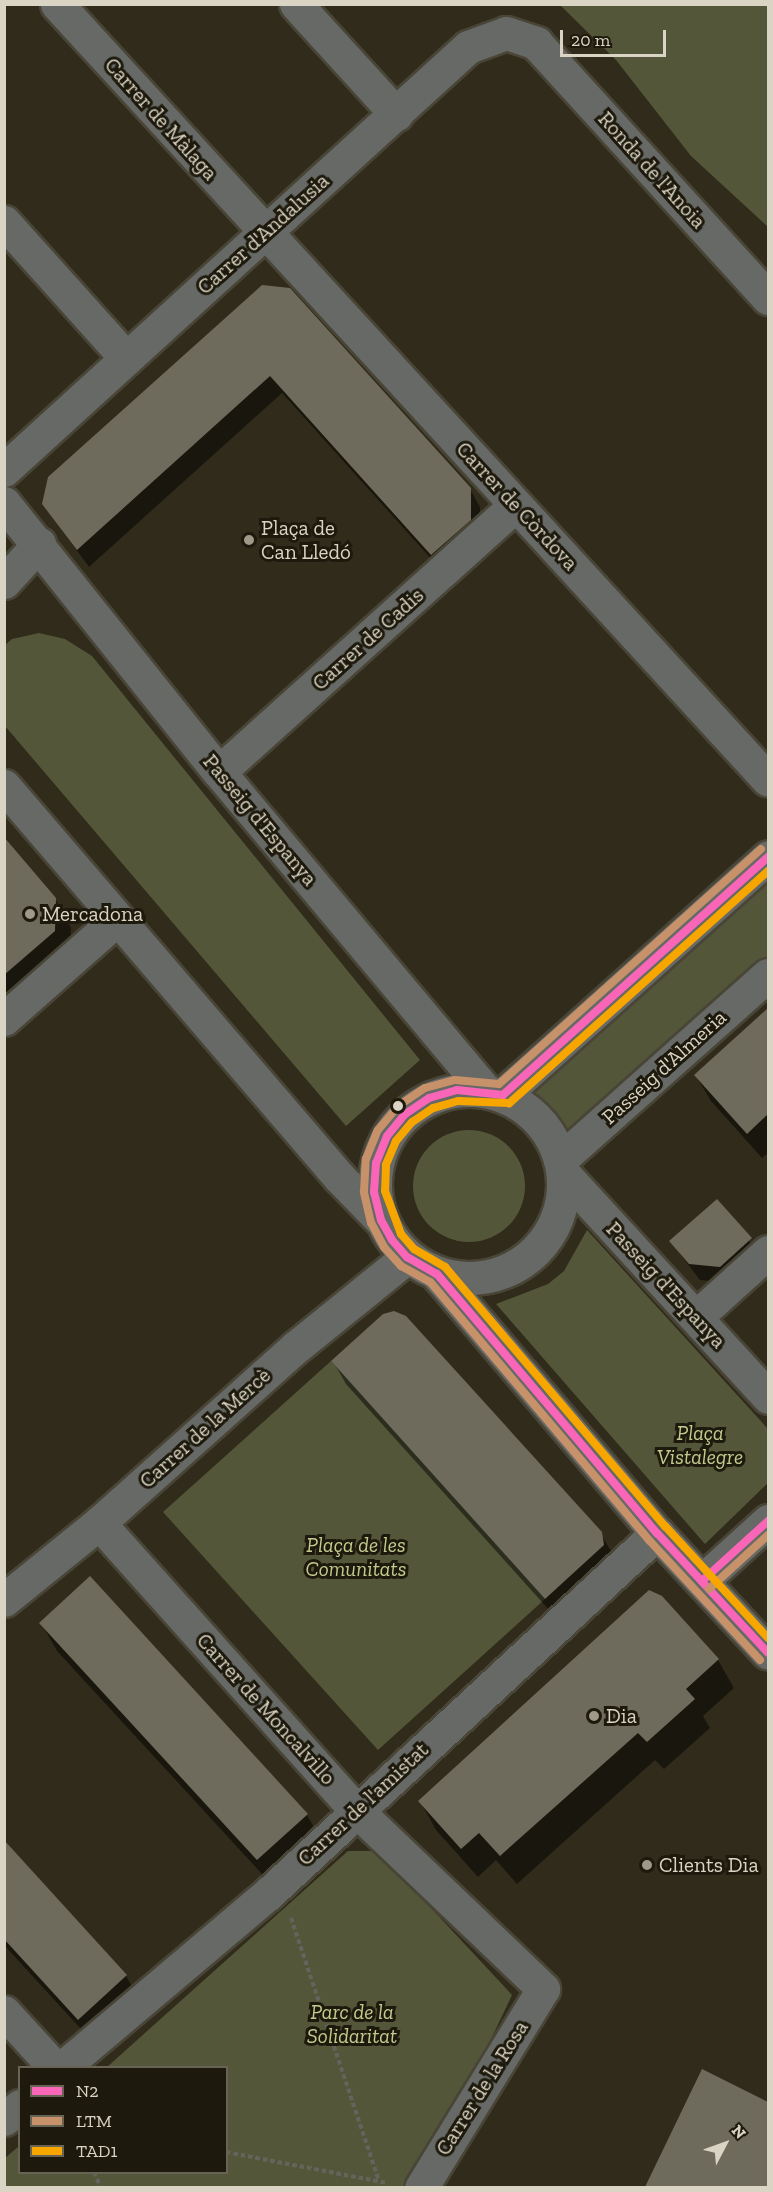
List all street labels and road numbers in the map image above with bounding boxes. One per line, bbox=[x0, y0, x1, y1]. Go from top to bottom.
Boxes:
street label: Carrer de Màlaga bbox=[99, 52, 223, 186]
street label: Ronda de l'Anoia bbox=[593, 106, 711, 234]
street label: Carrer d'Andalusia bbox=[192, 168, 334, 300]
street label: Carrer de Còrdova bbox=[451, 436, 583, 576]
street label: Carrer de Cadis bbox=[307, 582, 429, 696]
street label: Passeig d'Espanya bbox=[198, 749, 322, 891]
street label: Passeig d'Almeria bbox=[597, 1005, 731, 1129]
street label: Passeig d'Espanya bbox=[601, 1217, 731, 1353]
street label: Carrer de la Mercè bbox=[134, 1363, 276, 1493]
street label: Carrer de Moncalvillo bbox=[191, 1628, 341, 1790]
street label: Carrer de l'amistat bbox=[292, 1737, 434, 1871]
street label: Carrer de la Rosa bbox=[430, 2016, 534, 2160]

